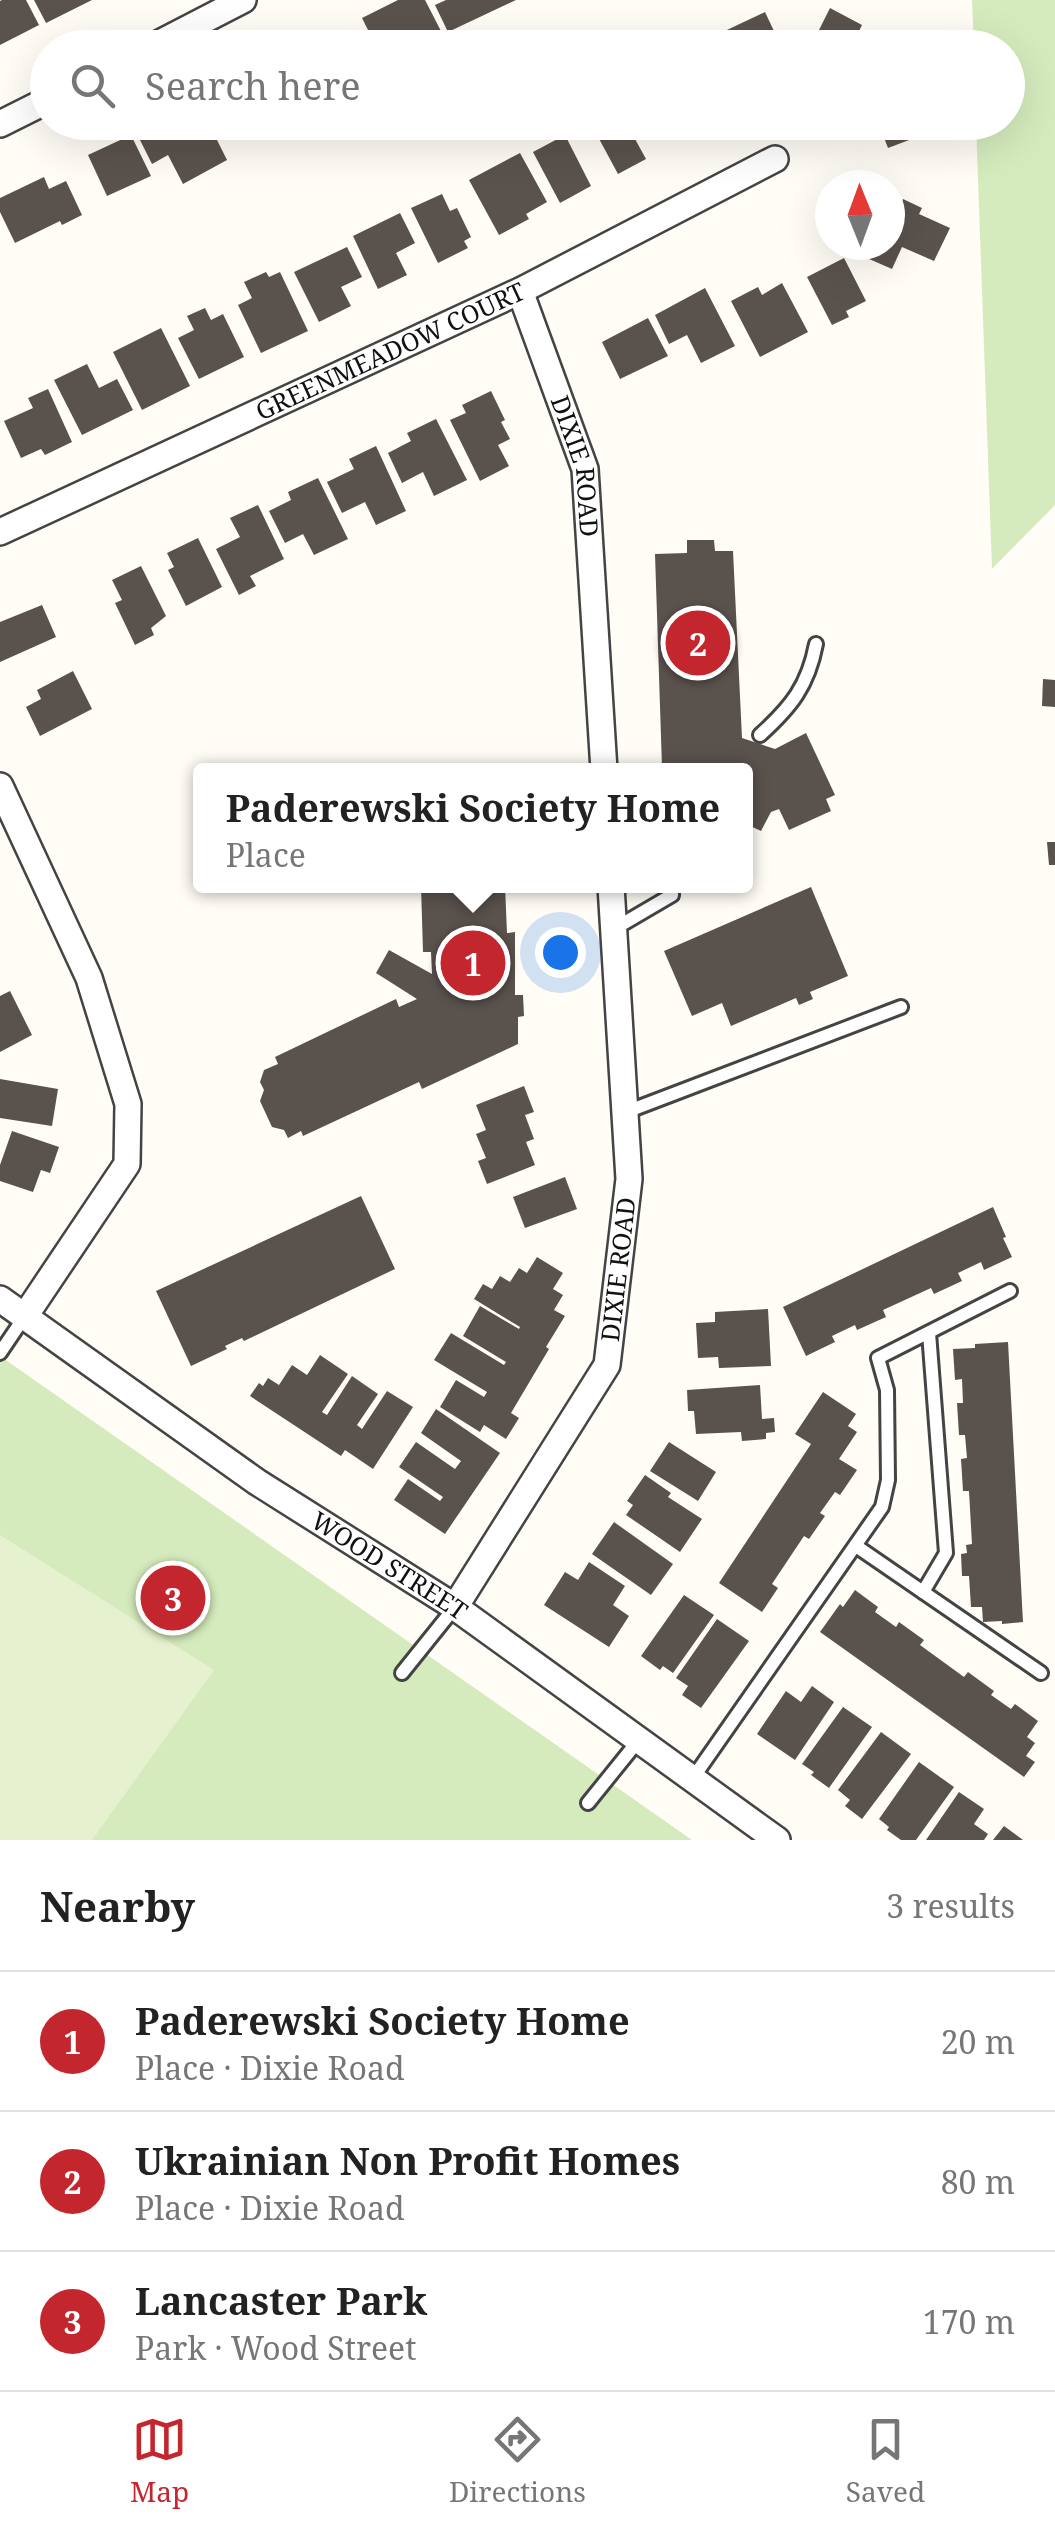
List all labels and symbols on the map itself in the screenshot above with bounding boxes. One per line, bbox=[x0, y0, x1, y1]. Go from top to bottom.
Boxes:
north arrow bbox=[815, 170, 905, 260]
street label: GREENMEADOW COURT bbox=[250, 273, 530, 427]
street label: DIXIE ROAD bbox=[544, 391, 607, 538]
pin: 2 bbox=[666, 606, 730, 680]
pin: 1 bbox=[440, 926, 506, 1000]
your location bbox=[535, 927, 586, 978]
street label: DIXIE ROAD bbox=[592, 1195, 643, 1343]
street label: WOOD STREET bbox=[305, 1503, 475, 1627]
pin: 3 bbox=[140, 1560, 206, 1636]

